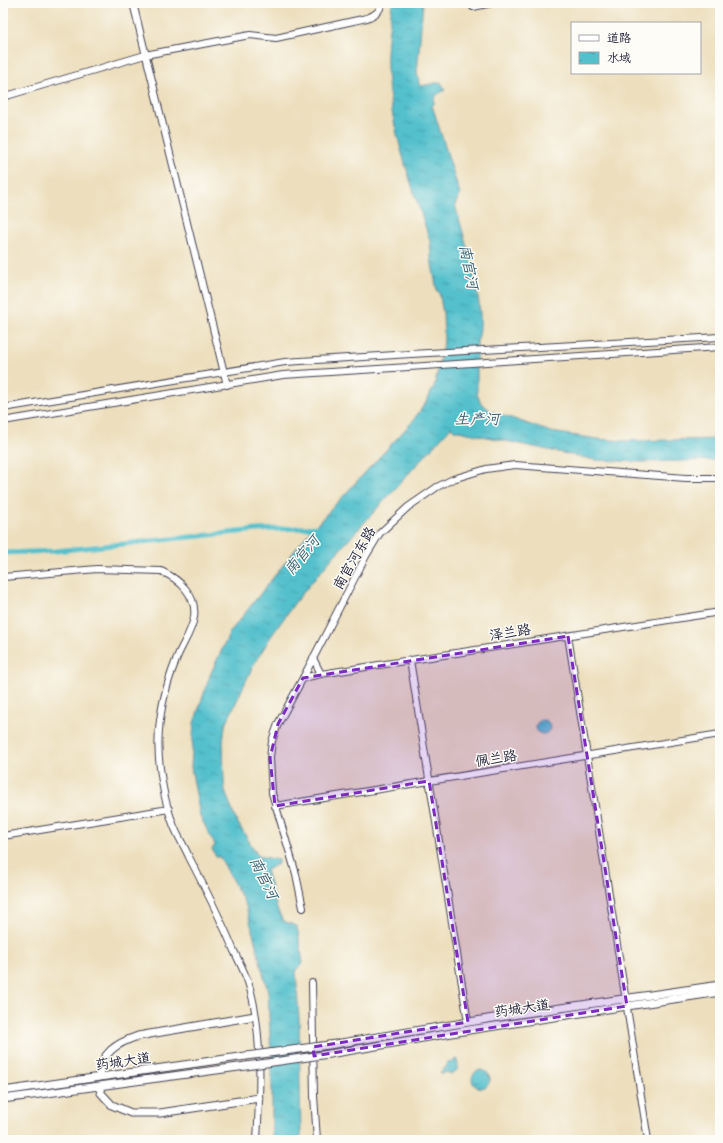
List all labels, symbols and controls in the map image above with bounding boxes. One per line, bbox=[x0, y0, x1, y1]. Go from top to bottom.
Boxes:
legend bbox=[571, 22, 701, 74]
text: 道路 bbox=[607, 31, 631, 48]
text: 水域 bbox=[607, 51, 631, 68]
water label: 南官河 bbox=[452, 243, 483, 295]
water label: 生产河 bbox=[454, 410, 502, 432]
street label: 南官河东路 bbox=[330, 524, 382, 594]
water label: 南官河 bbox=[281, 530, 328, 581]
street label: 泽兰路 bbox=[488, 621, 533, 647]
street label: 佩兰路 bbox=[474, 747, 519, 773]
water label: 南官河 bbox=[242, 854, 283, 907]
street label: 药城大道 bbox=[493, 996, 551, 1024]
street label: 药城大道 bbox=[94, 1049, 152, 1077]

